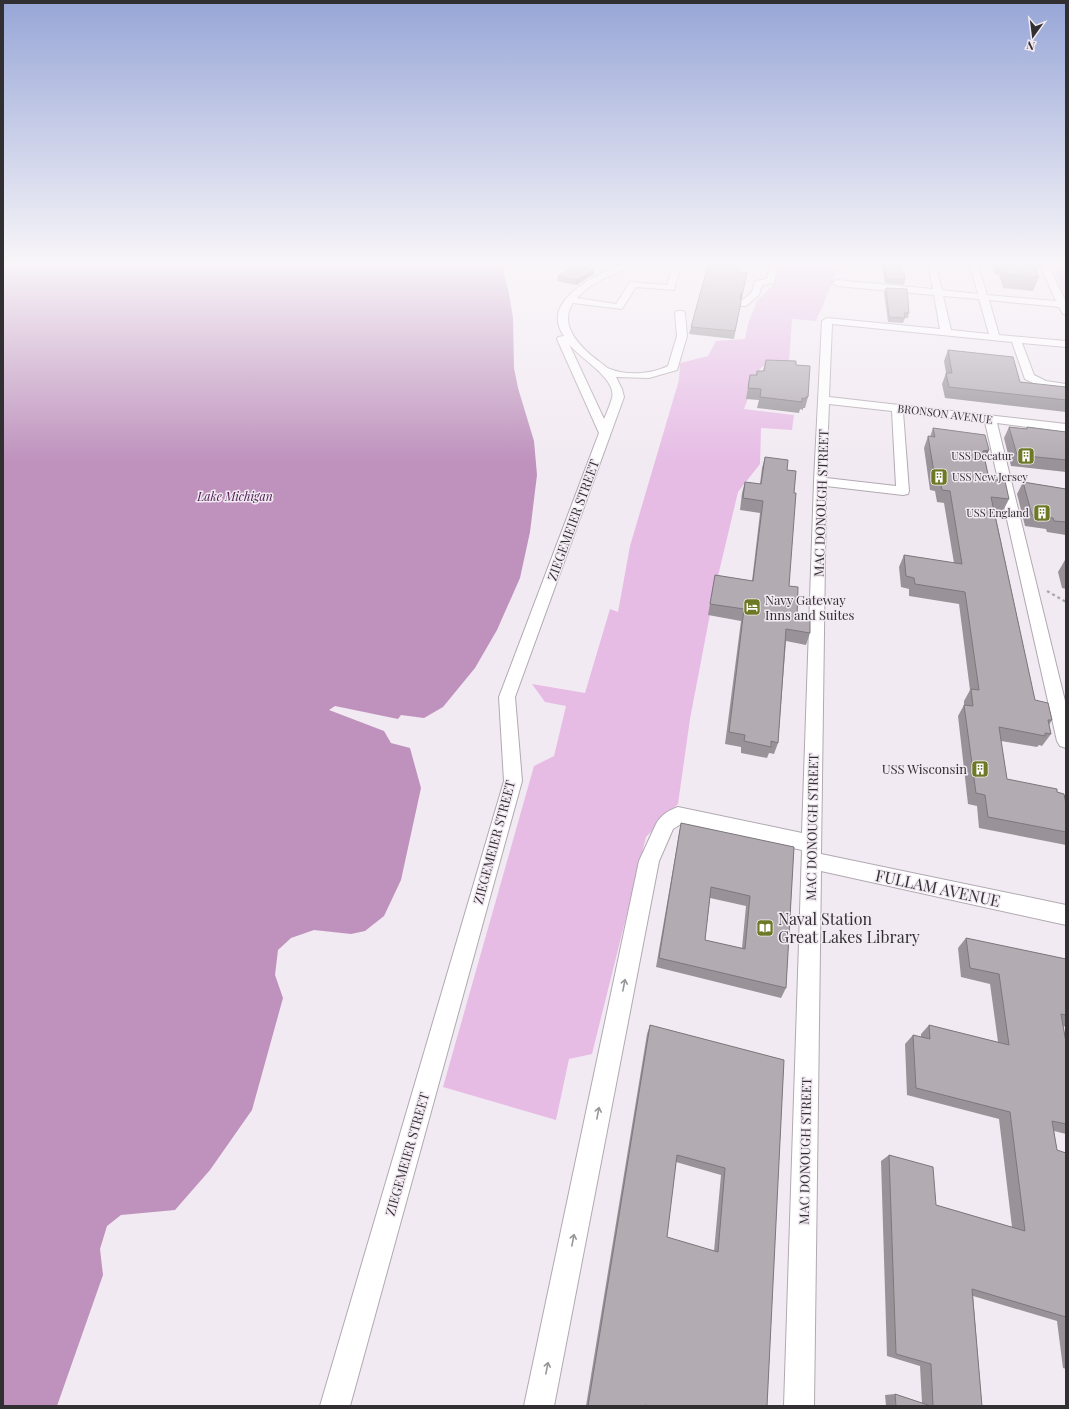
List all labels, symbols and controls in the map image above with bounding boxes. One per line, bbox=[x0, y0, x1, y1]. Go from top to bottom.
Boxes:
north arrow bbox=[1013, 16, 1053, 56]
text: N bbox=[1025, 38, 1036, 54]
street label: BRONSON AVENUE bbox=[897, 400, 994, 427]
street label: MAC DONOUGH STREET bbox=[809, 429, 832, 577]
building icon: USS Decatur bbox=[1016, 446, 1036, 466]
place label: USS Decatur bbox=[951, 448, 1013, 463]
street label: ZIEGEMEIER STREET bbox=[543, 457, 602, 583]
building icon: USS New Jersey bbox=[929, 467, 949, 487]
place label: USS New Jersey bbox=[952, 469, 1028, 484]
water label: Lake Michigan bbox=[196, 488, 273, 504]
building icon: USS England bbox=[1032, 503, 1052, 523]
place label: USS England bbox=[966, 505, 1030, 520]
place label: Navy Gateway Inns and Suites bbox=[765, 591, 855, 623]
hotel icon: Navy Gateway Inns and Suites bbox=[742, 597, 762, 617]
street label: MAC DONOUGH STREET bbox=[802, 753, 821, 901]
building icon: USS Wisconsin bbox=[970, 759, 990, 779]
place label: USS Wisconsin bbox=[882, 760, 967, 777]
street label: ZIEGEMEIER STREET bbox=[469, 778, 518, 906]
street label: FULLAM AVENUE bbox=[874, 864, 1002, 911]
place label: Naval Station Great Lakes Library bbox=[778, 908, 920, 947]
library icon: Naval Station Great Lakes Library bbox=[755, 918, 775, 938]
one-way arrow bbox=[620, 979, 628, 992]
street label: MAC DONOUGH STREET bbox=[795, 1077, 814, 1225]
street label: ZIEGEMEIER STREET bbox=[381, 1090, 432, 1218]
one-way arrow bbox=[594, 1107, 602, 1120]
one-way arrow bbox=[569, 1234, 577, 1247]
one-way arrow bbox=[543, 1362, 551, 1375]

